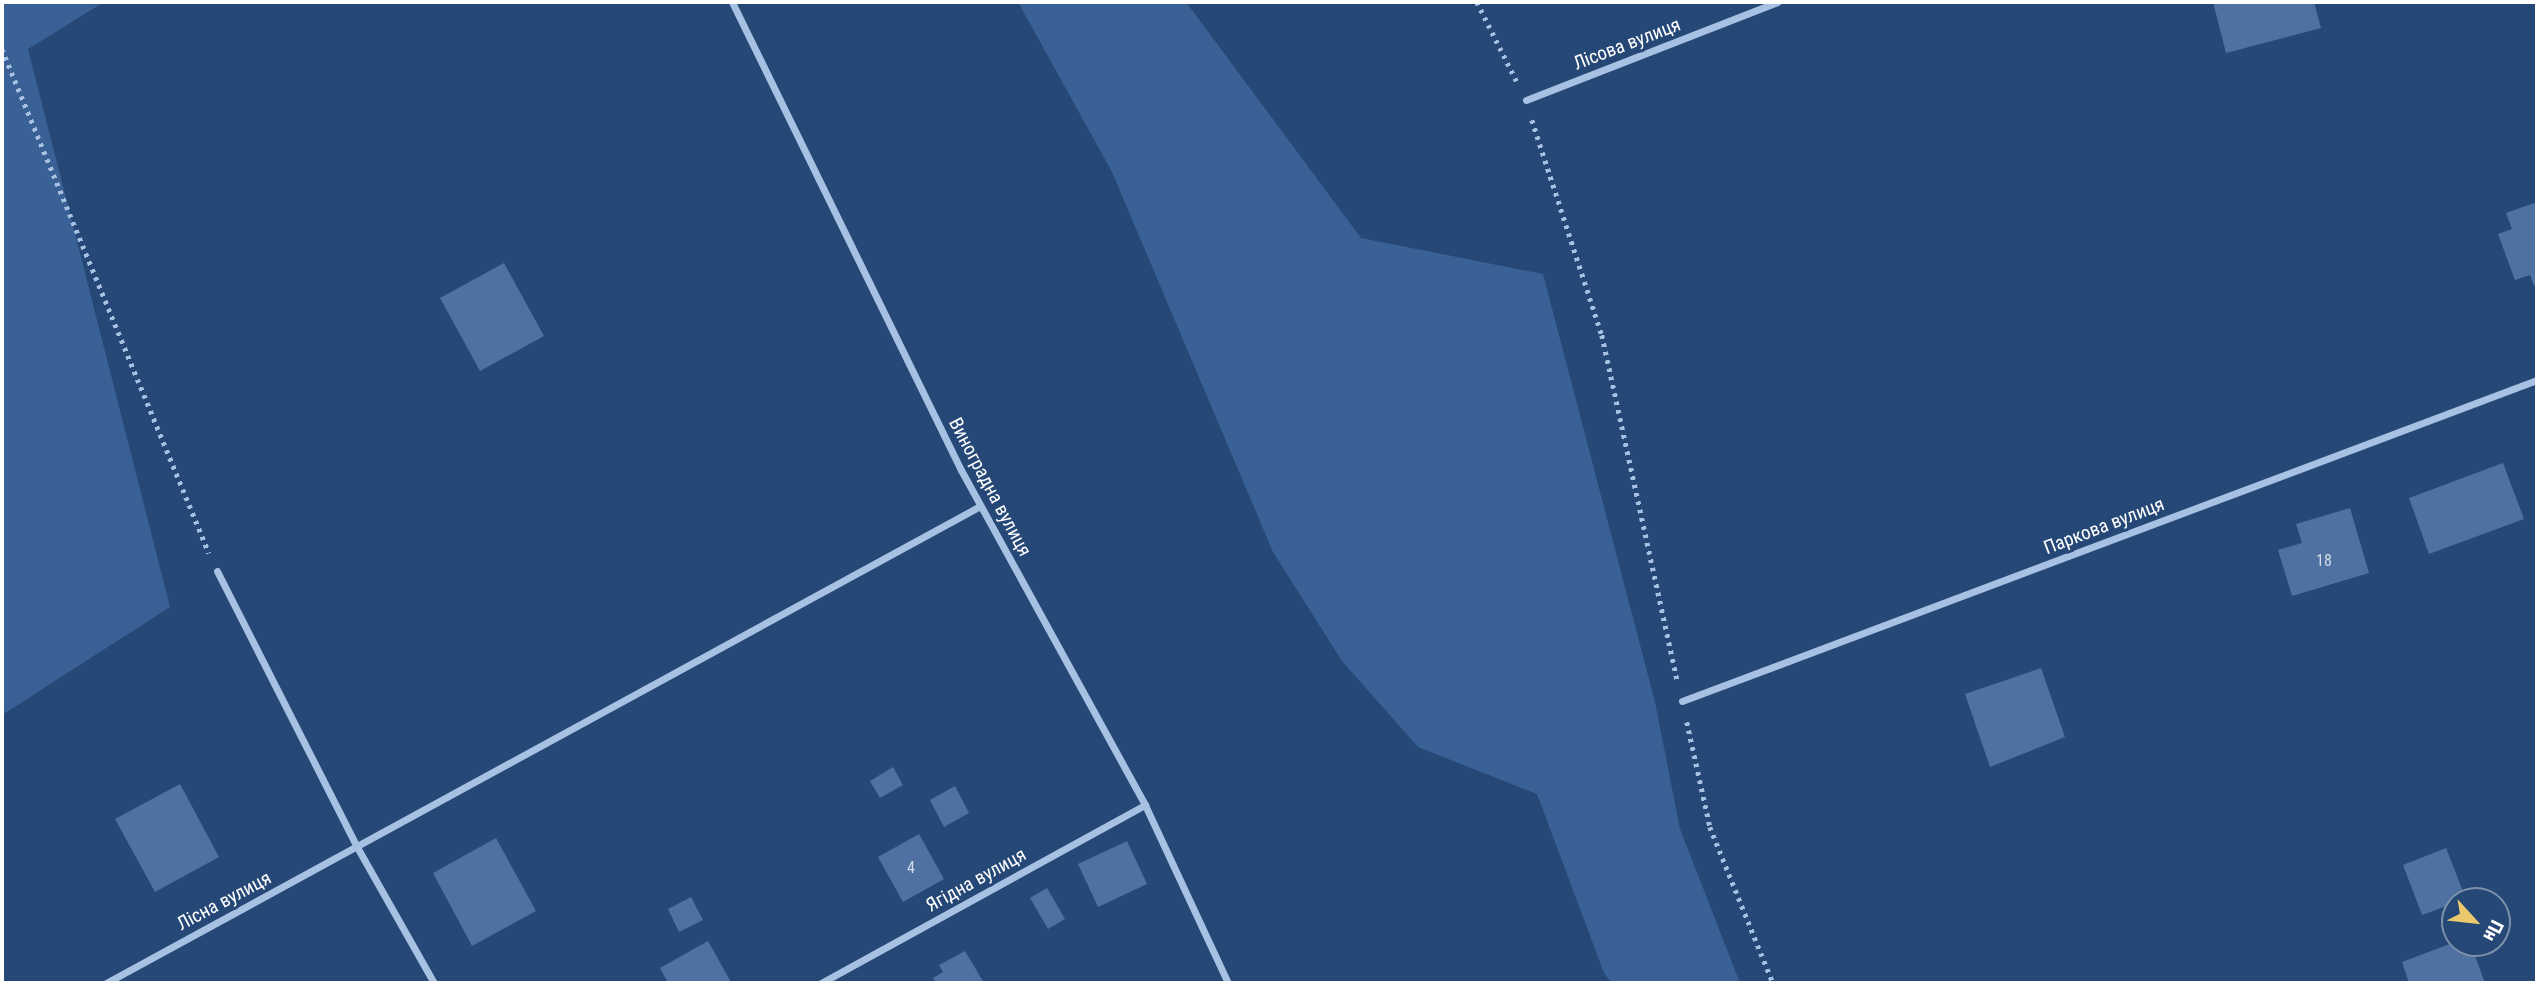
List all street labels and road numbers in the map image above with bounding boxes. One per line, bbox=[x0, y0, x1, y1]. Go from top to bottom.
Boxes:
street label: Лісова вулиця bbox=[1570, 13, 1684, 75]
street label: Виноградна вулиця bbox=[944, 414, 1036, 560]
street label: Паркова вулиця bbox=[2040, 493, 2168, 559]
street label: Ягідна вулиця bbox=[922, 843, 1030, 917]
street label: Лісна вулиця bbox=[173, 867, 275, 935]

